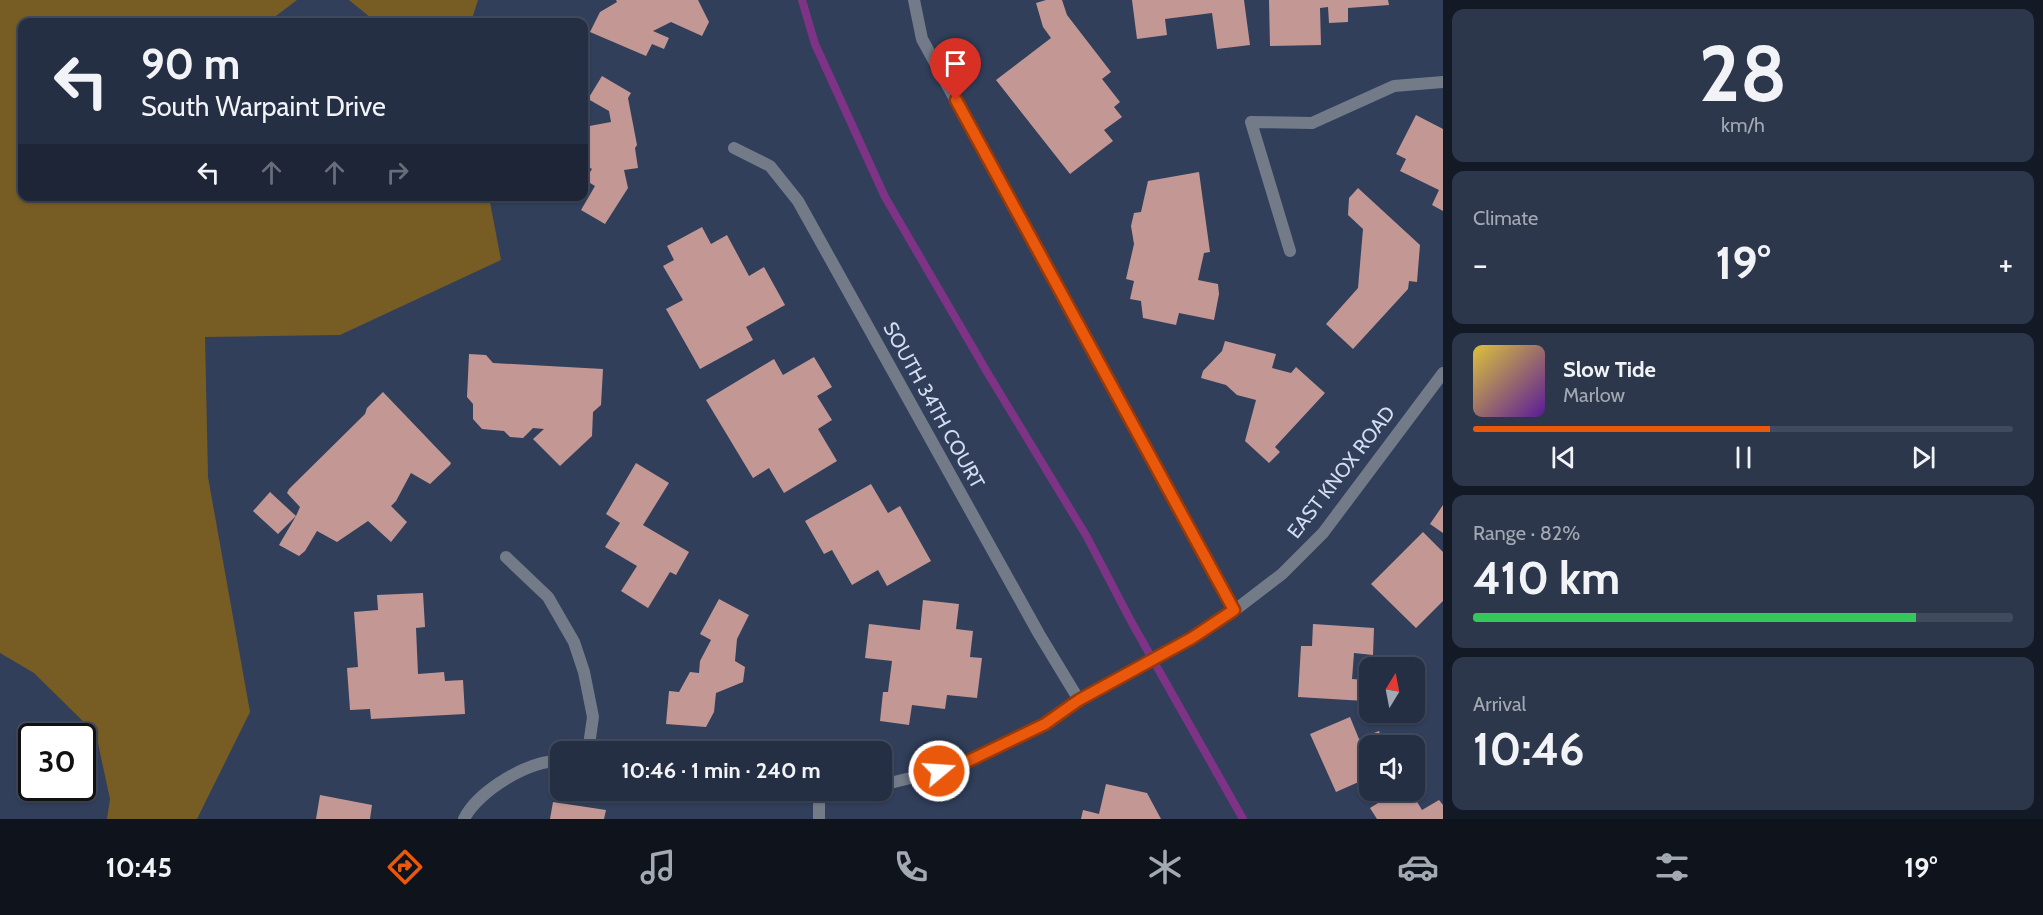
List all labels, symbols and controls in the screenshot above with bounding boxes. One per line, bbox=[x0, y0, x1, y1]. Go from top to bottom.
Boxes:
text: 28 bbox=[1699, 26, 1787, 121]
text: 90 m bbox=[141, 38, 240, 90]
pin bbox=[930, 38, 981, 100]
icon: left bbox=[42, 42, 120, 120]
icon: arrive bbox=[939, 47, 972, 80]
text: South Warpaint Drive bbox=[141, 90, 386, 123]
text: km/h bbox=[1721, 113, 1765, 137]
icon: left bbox=[192, 156, 225, 189]
icon: ahead bbox=[255, 156, 288, 189]
icon: ahead bbox=[318, 156, 351, 189]
icon: right bbox=[381, 156, 414, 189]
text: Climate bbox=[1473, 206, 1538, 230]
text: 19° bbox=[1716, 236, 1770, 290]
text: − bbox=[1473, 244, 1488, 284]
text: + bbox=[1998, 244, 2013, 284]
street label: SOUTH 34TH COURT bbox=[878, 318, 990, 493]
text: Slow Tide bbox=[1563, 356, 1656, 383]
text: Marlow bbox=[1563, 383, 1625, 407]
street label: EAST KNOX ROAD bbox=[1282, 401, 1400, 543]
icon: previous bbox=[1547, 441, 1580, 474]
icon: pause bbox=[1727, 441, 1760, 474]
icon: next bbox=[1907, 441, 1940, 474]
text: Range · 82% bbox=[1473, 521, 1580, 545]
text: 410 km bbox=[1473, 551, 1620, 605]
north arrow bbox=[1359, 657, 1425, 723]
map controls bbox=[1359, 657, 1425, 801]
text: Arrival bbox=[1473, 692, 1526, 716]
text: 10:46 bbox=[1473, 722, 1585, 776]
speed limit sign: 30 bbox=[18, 723, 96, 801]
button: sound bbox=[1359, 735, 1425, 801]
position arrow bbox=[907, 739, 971, 803]
text: 10:46 · 1 min · 240 m bbox=[621, 757, 821, 784]
icon: directions bbox=[384, 846, 426, 888]
icon: music bbox=[637, 846, 679, 888]
icon: phone bbox=[890, 846, 932, 888]
icon: climate bbox=[1144, 846, 1186, 888]
icon: car bbox=[1397, 846, 1439, 888]
icon: filters bbox=[1651, 846, 1693, 888]
text: 10:45 bbox=[106, 851, 172, 884]
text: 19° bbox=[1904, 851, 1937, 884]

